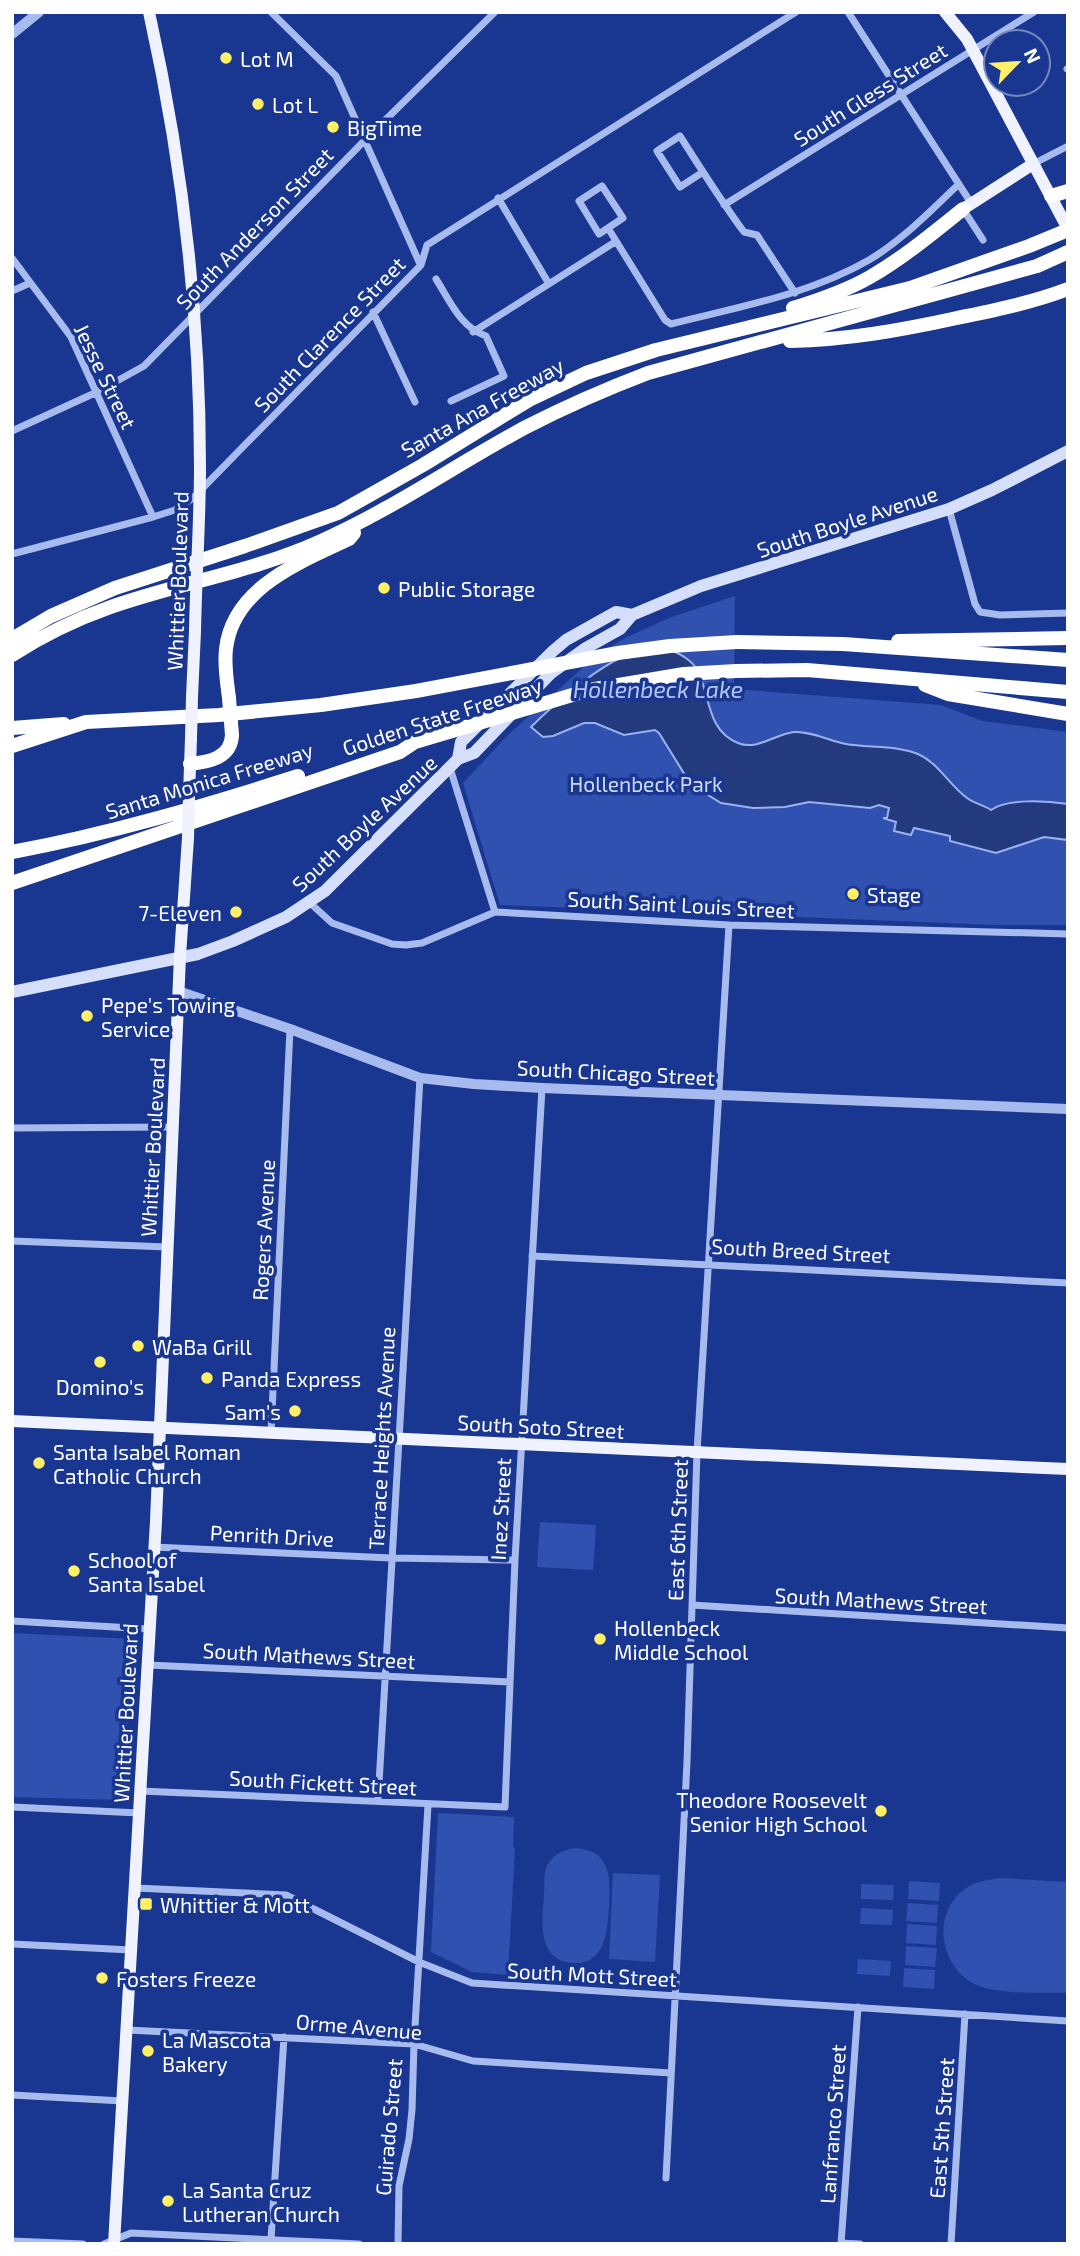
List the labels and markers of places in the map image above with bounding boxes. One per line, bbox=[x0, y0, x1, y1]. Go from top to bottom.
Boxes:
place label: Lot M bbox=[240, 46, 294, 71]
marker: Lot M bbox=[218, 50, 234, 66]
place label: Lot L bbox=[272, 92, 318, 117]
marker: Lot L bbox=[250, 96, 266, 112]
place label: BigTime bbox=[347, 115, 422, 140]
marker: BigTime bbox=[325, 119, 341, 135]
place label: Public Storage bbox=[398, 576, 535, 601]
marker: Public Storage bbox=[376, 580, 392, 596]
place label: Stage bbox=[867, 882, 921, 907]
marker: Stage bbox=[845, 886, 861, 902]
place label: 7-Eleven bbox=[139, 900, 222, 925]
marker: 7-Eleven bbox=[228, 904, 244, 920]
place label: Pepe's Towing Service bbox=[101, 992, 236, 1041]
marker: Pepe's Towing Service bbox=[79, 1008, 95, 1024]
place label: WaBa Grill bbox=[152, 1334, 252, 1359]
marker: WaBa Grill bbox=[130, 1338, 146, 1354]
marker: Domino's bbox=[92, 1354, 108, 1370]
place label: Panda Express bbox=[221, 1366, 361, 1391]
marker: Panda Express bbox=[199, 1370, 215, 1386]
place label: Domino's bbox=[56, 1374, 144, 1399]
place label: Sam's bbox=[224, 1399, 281, 1424]
marker: Sam's bbox=[287, 1403, 303, 1419]
place label: Santa Isabel Roman Catholic Church bbox=[53, 1439, 241, 1488]
marker: Santa Isabel Roman Catholic Church bbox=[31, 1455, 47, 1471]
place label: School of Santa Isabel bbox=[88, 1547, 206, 1596]
marker: School of Santa Isabel bbox=[66, 1563, 82, 1579]
place label: Hollenbeck Middle School bbox=[614, 1615, 749, 1664]
marker: Hollenbeck Middle School bbox=[592, 1631, 608, 1647]
place label: Theodore Roosevelt Senior High School bbox=[676, 1787, 868, 1836]
marker: Theodore Roosevelt Senior High School bbox=[873, 1803, 889, 1819]
place label: Whittier & Mott bbox=[160, 1892, 310, 1917]
marker: Whittier & Mott bbox=[138, 1896, 154, 1912]
place label: Fosters Freeze bbox=[116, 1966, 256, 1991]
marker: Fosters Freeze bbox=[94, 1970, 110, 1986]
place label: La Mascota Bakery bbox=[162, 2027, 271, 2076]
marker: La Mascota Bakery bbox=[140, 2043, 156, 2059]
place label: La Santa Cruz Lutheran Church bbox=[182, 2177, 340, 2226]
marker: La Santa Cruz Lutheran Church bbox=[160, 2193, 176, 2209]

